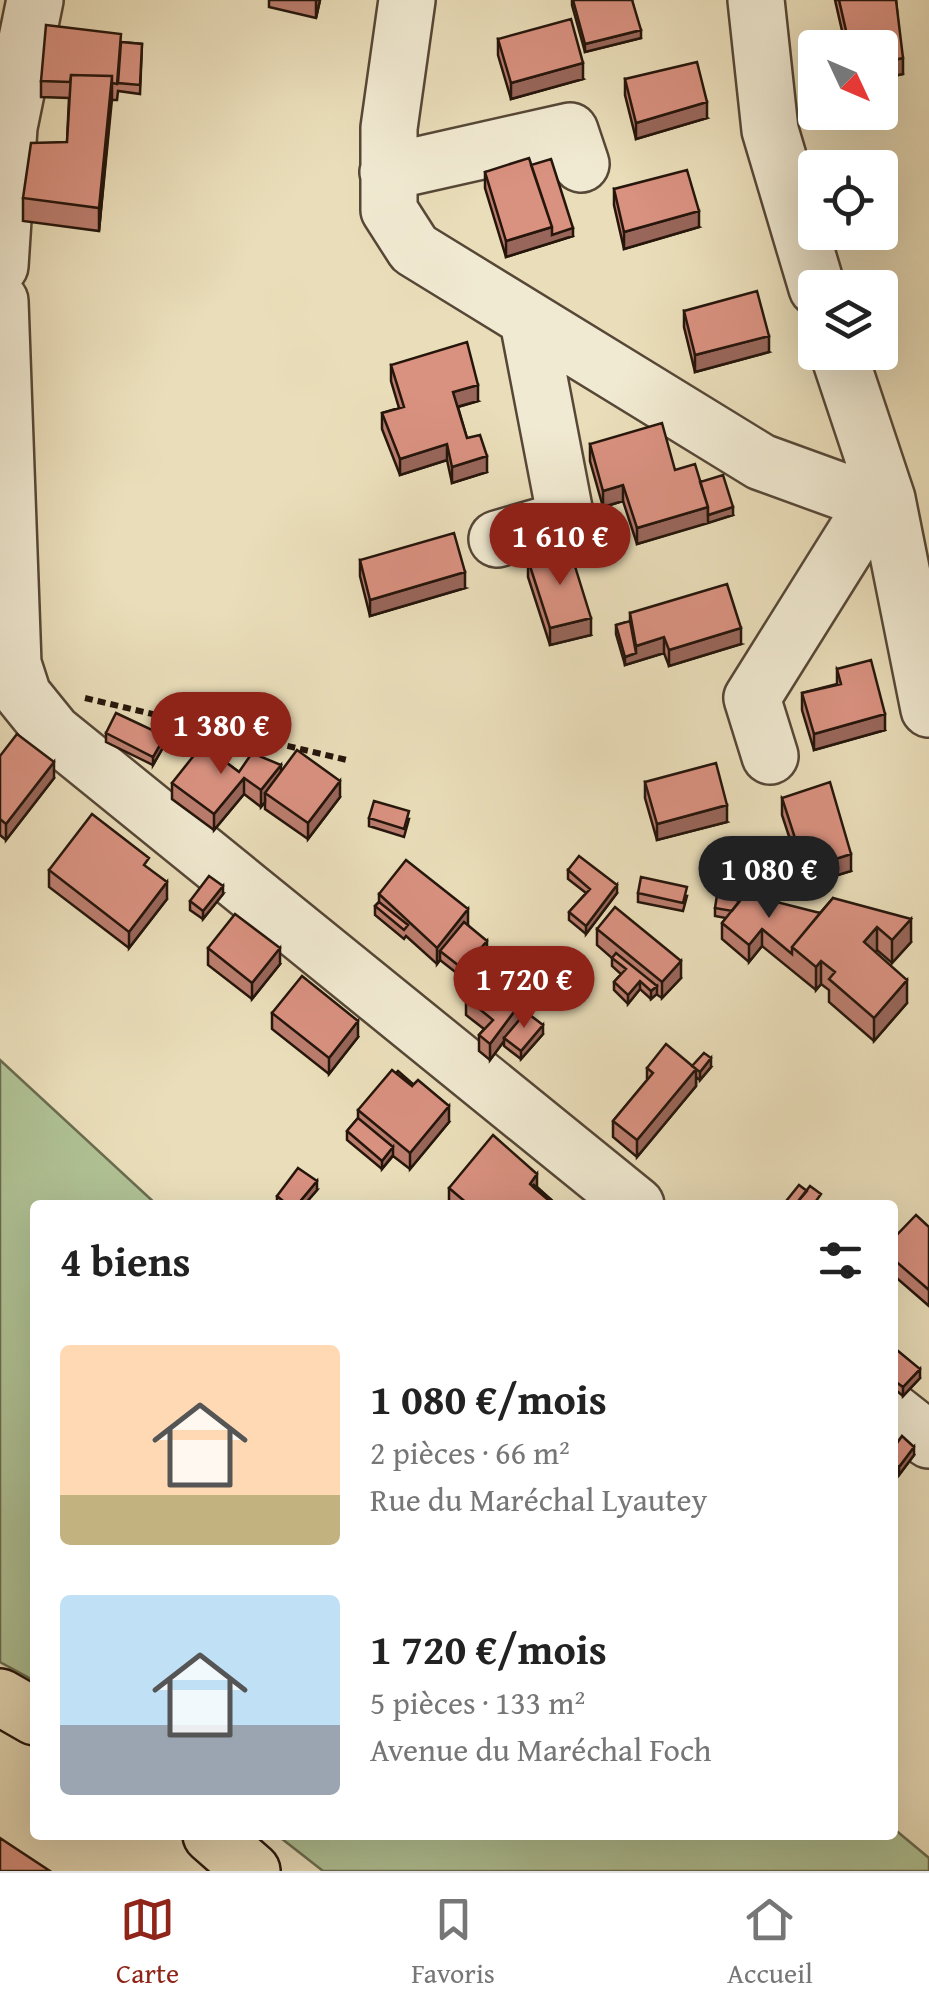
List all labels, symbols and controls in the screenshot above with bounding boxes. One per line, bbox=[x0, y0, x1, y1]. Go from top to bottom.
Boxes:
north arrow bbox=[798, 30, 898, 130]
map controls bbox=[798, 30, 898, 370]
button: locate bbox=[798, 150, 898, 250]
button: layers bbox=[798, 270, 898, 370]
pin: 1 610 € bbox=[468, 503, 652, 588]
text: 1 610 € bbox=[512, 512, 608, 559]
pin: 1 380 € bbox=[129, 692, 313, 777]
text: 1 380 € bbox=[173, 701, 269, 748]
pin: 1 080 € bbox=[677, 836, 861, 921]
text: 1 080 € bbox=[721, 845, 817, 892]
pin: 1 720 € bbox=[432, 946, 616, 1031]
text: 1 720 € bbox=[476, 955, 572, 1002]
text: 4 biens bbox=[60, 1230, 191, 1291]
icon: filters bbox=[813, 1233, 868, 1288]
text: 1 080 €/mois bbox=[370, 1368, 607, 1429]
icon: home bbox=[140, 1385, 260, 1505]
text: 2 pièces · 66 m² bbox=[370, 1429, 570, 1476]
text: Rue du Maréchal Lyautey bbox=[370, 1476, 707, 1523]
text: 1 720 €/mois bbox=[370, 1618, 607, 1679]
icon: home bbox=[140, 1635, 260, 1755]
text: 5 pièces · 133 m² bbox=[370, 1679, 585, 1726]
text: Avenue du Maréchal Foch bbox=[370, 1726, 712, 1773]
tab: Carte bbox=[116, 1892, 179, 1993]
tab: Favoris bbox=[411, 1892, 495, 1993]
tab: Accueil bbox=[727, 1892, 813, 1993]

